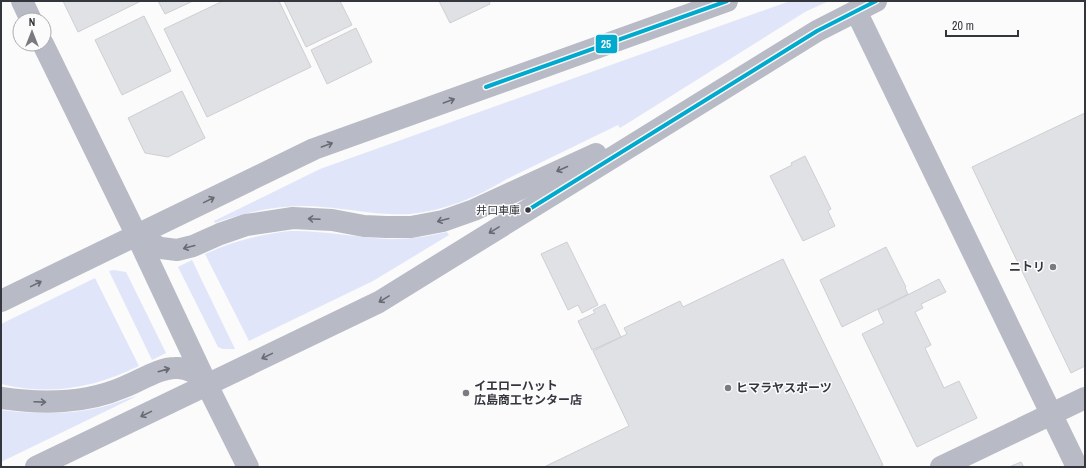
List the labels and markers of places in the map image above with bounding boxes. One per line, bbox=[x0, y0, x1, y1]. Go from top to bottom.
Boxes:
place label: 井口車庫 bbox=[476, 203, 520, 217]
marker: 井口車庫 bbox=[523, 205, 533, 215]
place label: ニトリ bbox=[1009, 259, 1045, 275]
marker: ニトリ bbox=[1048, 262, 1058, 272]
place label: イエローハット 広島商工センター店 bbox=[474, 378, 582, 408]
place label: ヒマラヤスポーツ bbox=[736, 380, 832, 396]
marker: ヒマラヤスポーツ bbox=[723, 383, 733, 393]
marker: イエローハット 広島商工センター店 bbox=[461, 388, 471, 398]

